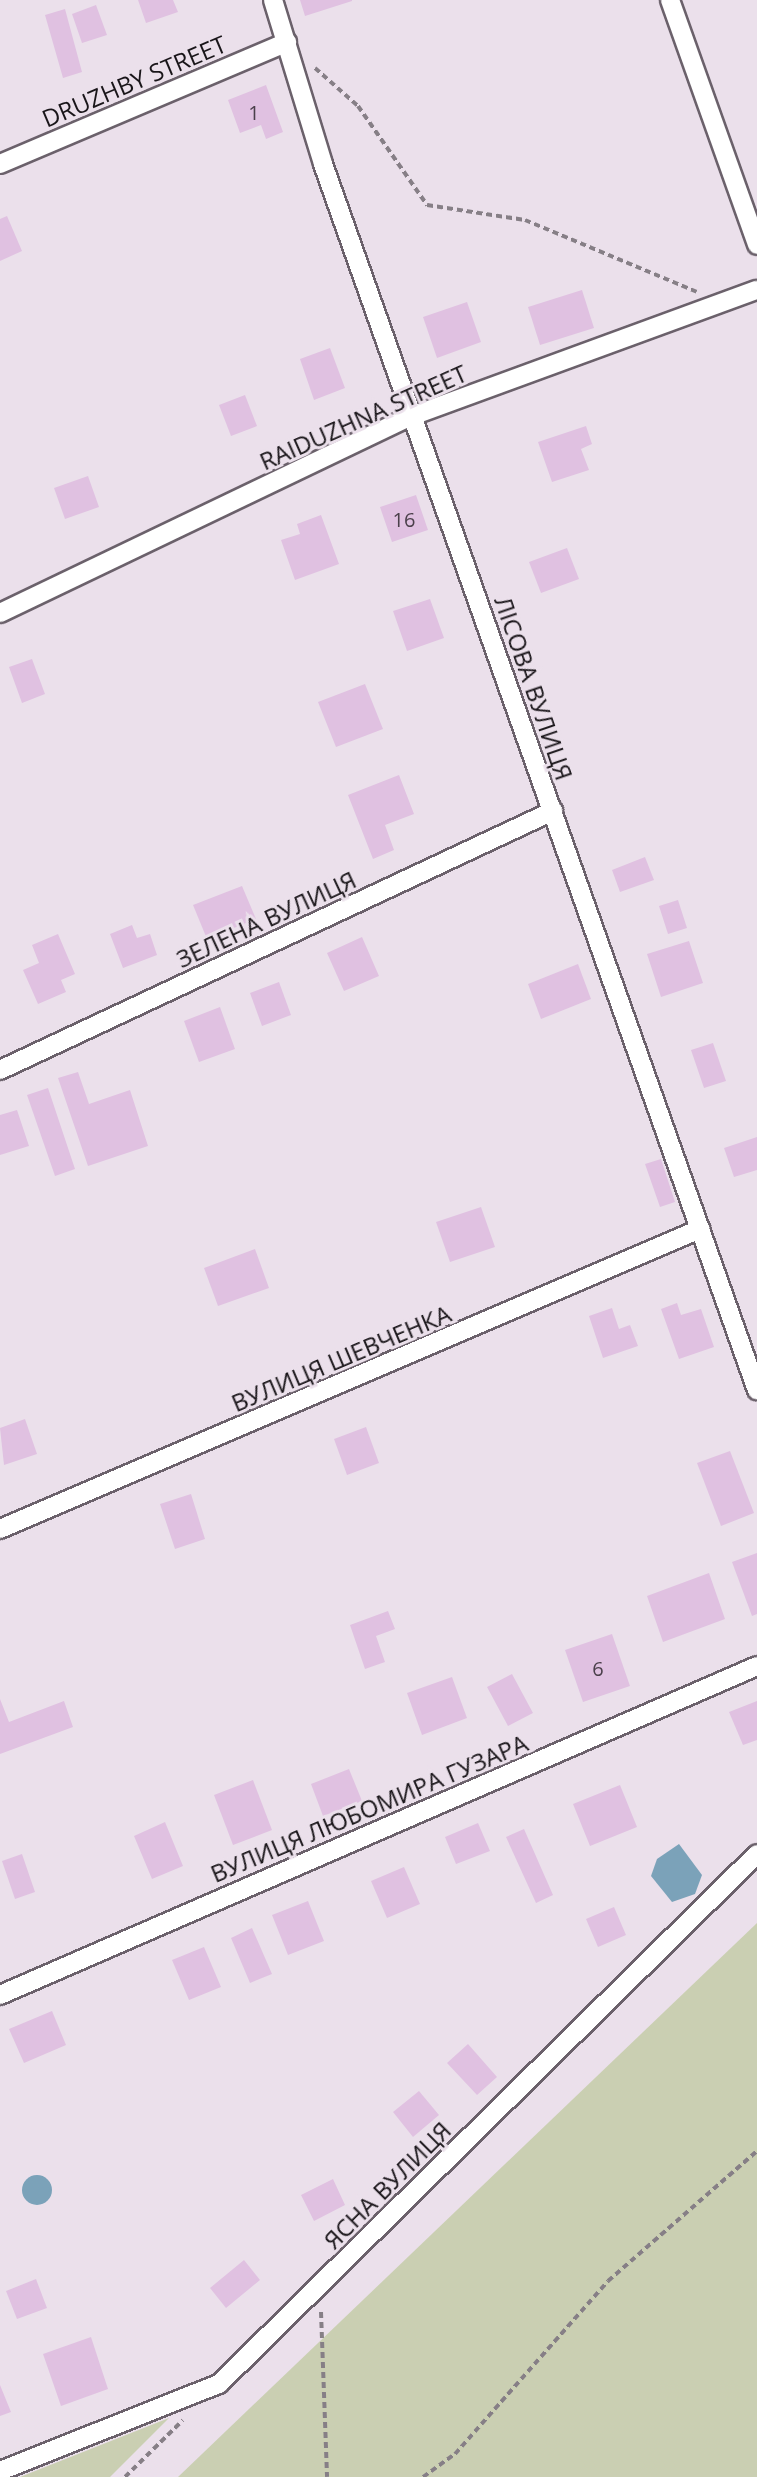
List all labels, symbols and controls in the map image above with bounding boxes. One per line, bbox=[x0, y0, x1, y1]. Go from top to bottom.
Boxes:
street label: DRUZHBY STREET bbox=[38, 29, 230, 133]
house number: 1 bbox=[248, 100, 260, 124]
street label: RAIDUZHNA STREET bbox=[255, 358, 471, 476]
house number: 16 bbox=[393, 507, 415, 531]
street label: ЛІСОВА ВУЛИЦЯ bbox=[489, 592, 579, 784]
street label: ЗЕЛЕНА ВУЛИЦЯ bbox=[172, 865, 360, 973]
street label: ВУЛИЦЯ ШЕВЧЕНКА bbox=[227, 1299, 455, 1417]
house number: 6 bbox=[592, 1656, 604, 1680]
street label: ВУЛИЦЯ ЛЮБОМИРА ГУЗАРА bbox=[206, 1728, 532, 1888]
street label: ЯСНА ВУЛИЦЯ bbox=[318, 2116, 456, 2254]

